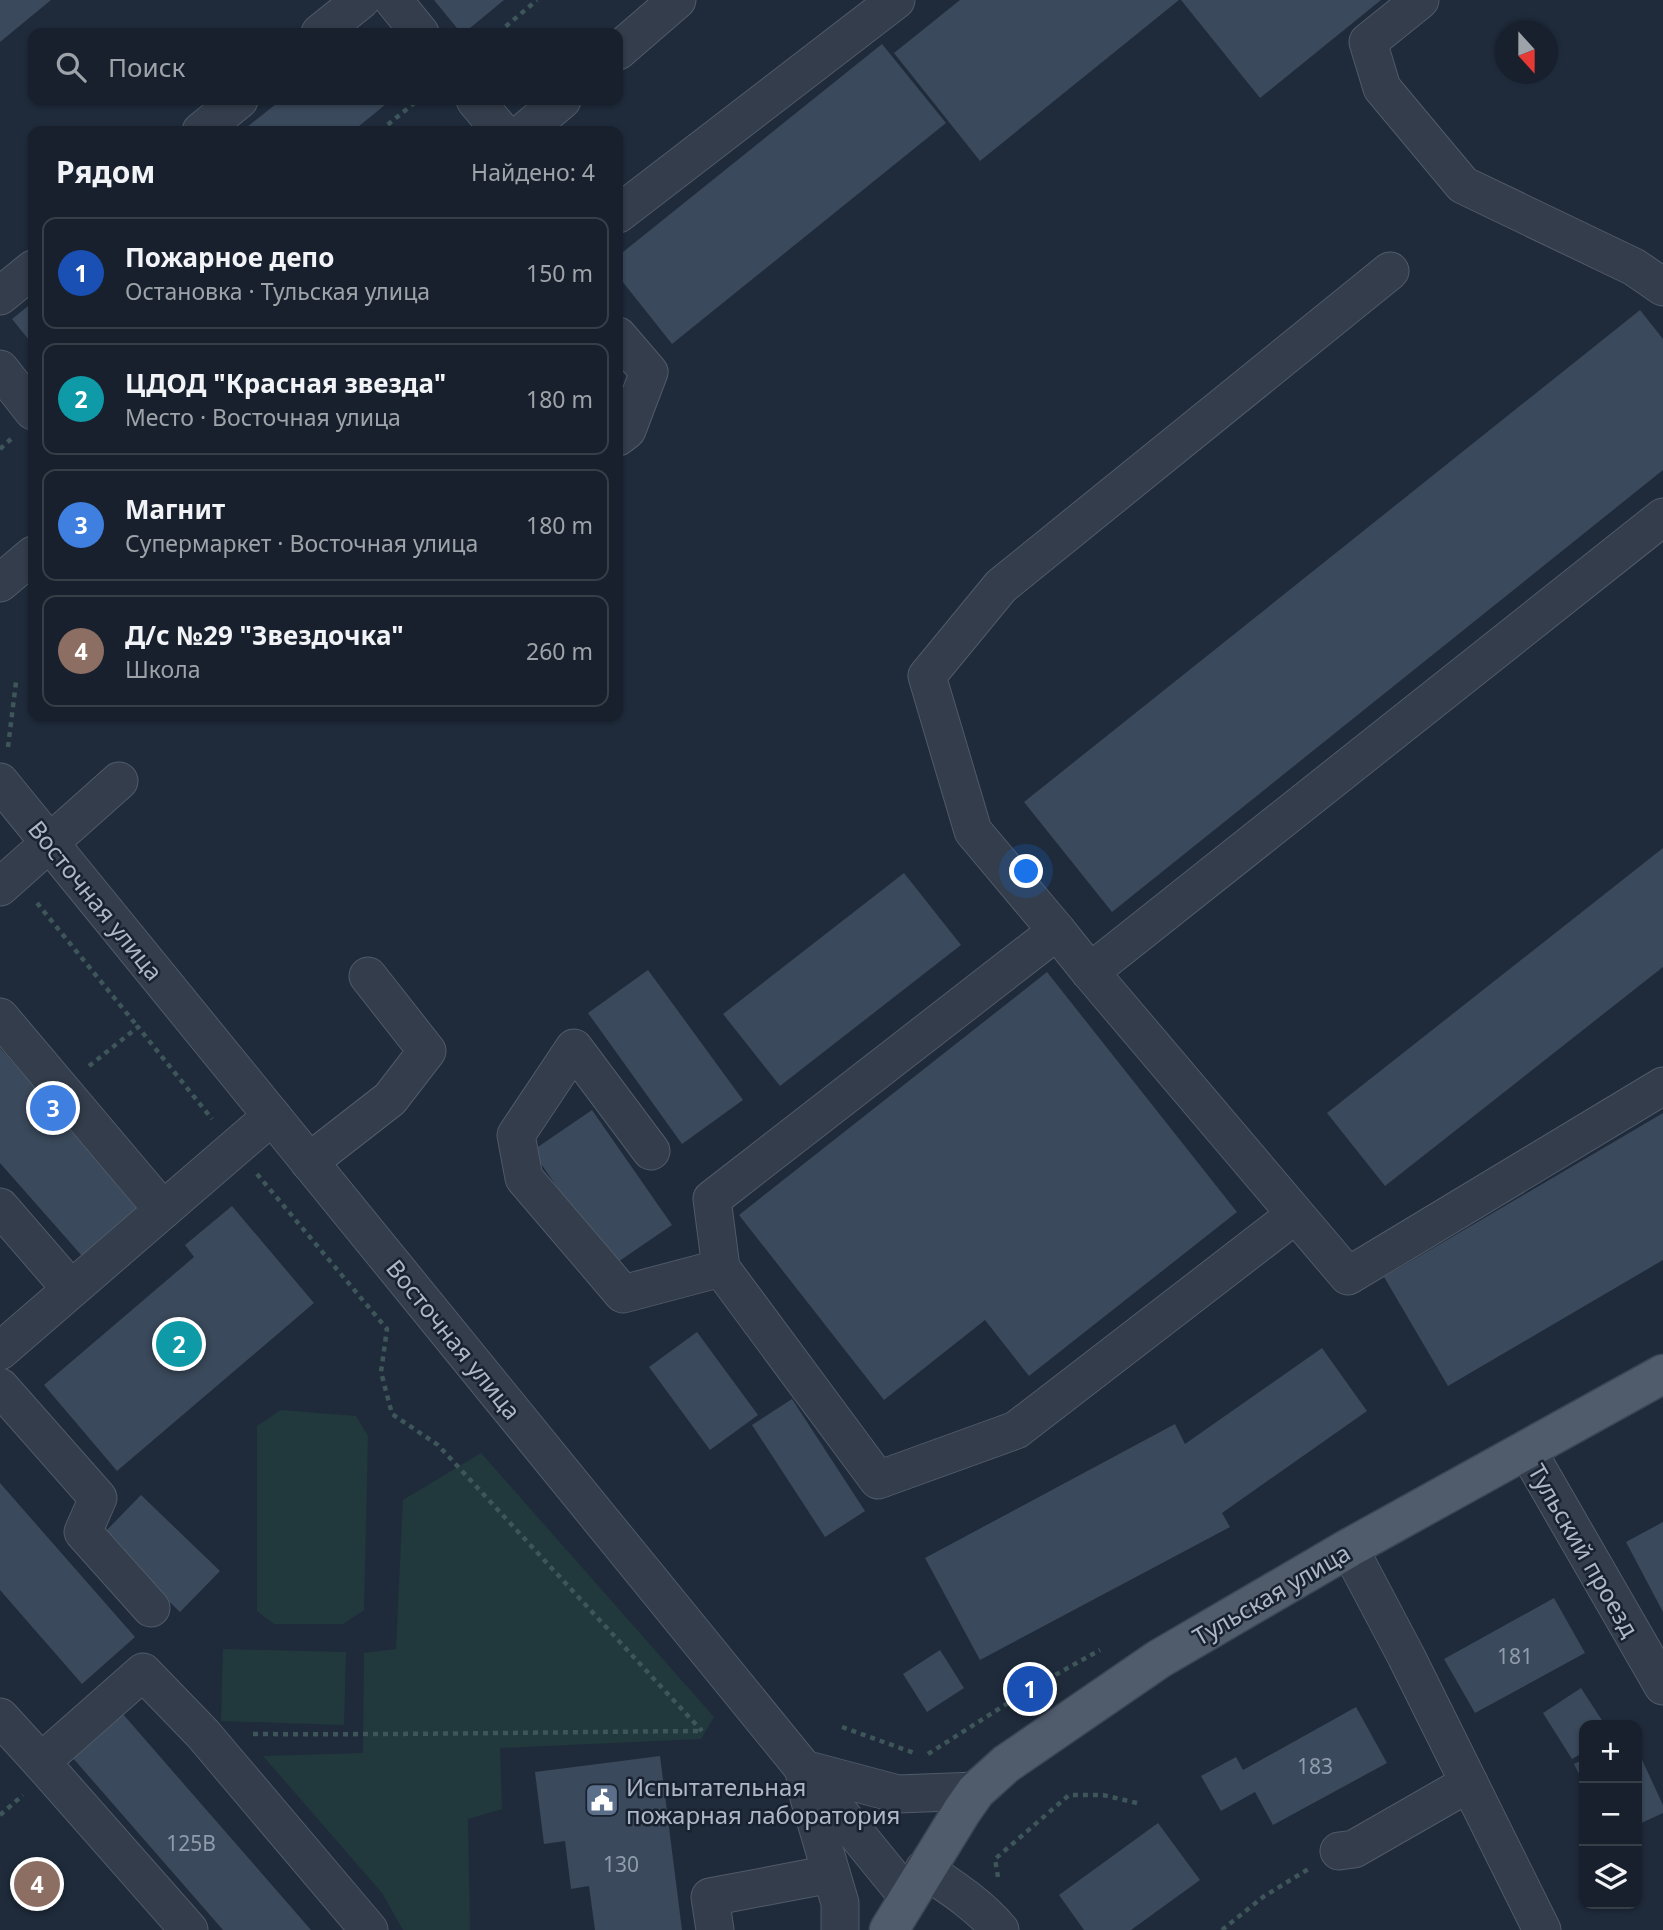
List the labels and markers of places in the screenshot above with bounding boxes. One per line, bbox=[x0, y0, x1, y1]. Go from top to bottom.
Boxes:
pin: 3 bbox=[30, 1082, 76, 1134]
pin: 2 bbox=[156, 1318, 202, 1370]
pin: 1 bbox=[1007, 1663, 1053, 1715]
place label: Испытательная пожарная лаборатория bbox=[626, 1770, 900, 1831]
public building icon: Испытательная пожарная лаборатория bbox=[583, 1781, 621, 1819]
pin: 4 bbox=[14, 1858, 60, 1910]

